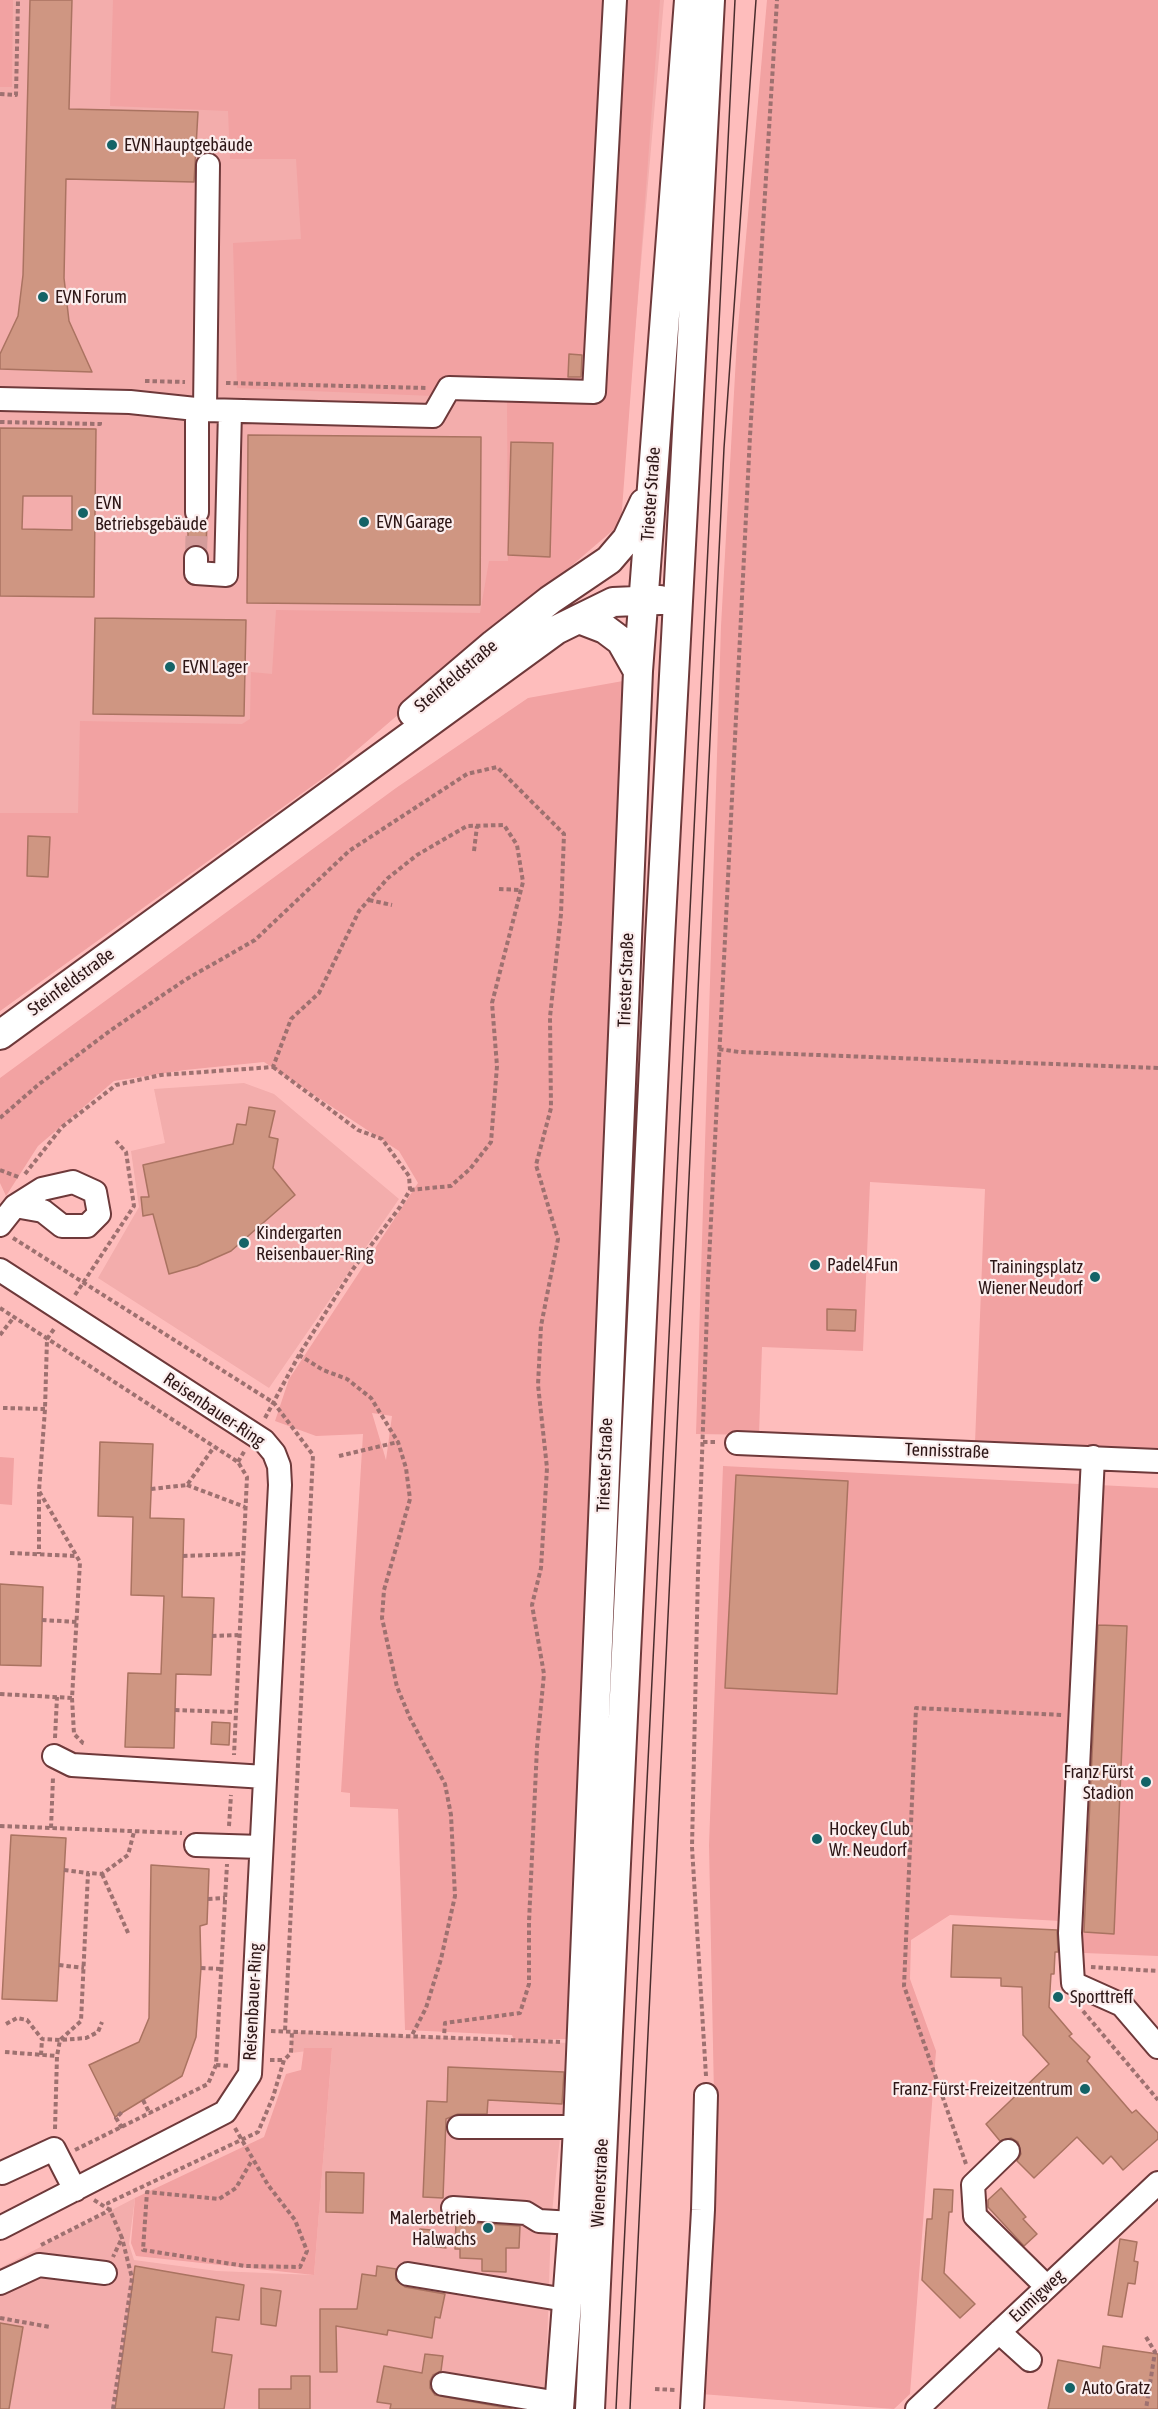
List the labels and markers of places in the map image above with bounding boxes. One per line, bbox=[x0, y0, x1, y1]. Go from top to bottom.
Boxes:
place label: EVN Hauptgebäude bbox=[124, 134, 253, 156]
marker: EVN Hauptgebäude bbox=[105, 138, 119, 152]
place label: EVN Forum bbox=[55, 286, 127, 308]
marker: EVN Forum bbox=[36, 290, 50, 304]
place label: EVN Betriebsgebäude bbox=[95, 492, 207, 534]
marker: EVN Betriebsgebäude bbox=[76, 506, 90, 520]
place label: EVN Garage bbox=[376, 511, 452, 533]
marker: EVN Garage bbox=[357, 515, 371, 529]
place label: EVN Lager bbox=[182, 656, 248, 678]
marker: EVN Lager bbox=[163, 660, 177, 674]
place label: Kindergarten Reisenbauer-Ring bbox=[256, 1222, 374, 1264]
marker: Kindergarten Reisenbauer-Ring bbox=[237, 1236, 251, 1250]
place label: Padel4Fun bbox=[827, 1254, 898, 1276]
place label: Trainingsplatz Wiener Neudorf bbox=[978, 1256, 1083, 1298]
marker: Padel4Fun bbox=[808, 1258, 822, 1272]
marker: Trainingsplatz Wiener Neudorf bbox=[1088, 1270, 1102, 1284]
place label: Franz Fürst Stadion bbox=[1063, 1761, 1134, 1804]
marker: Franz Fürst Stadion bbox=[1139, 1775, 1153, 1789]
place label: Hockey Club Wr. Neudorf bbox=[829, 1818, 910, 1860]
marker: Hockey Club Wr. Neudorf bbox=[810, 1832, 824, 1846]
place label: Sporttreff bbox=[1070, 1986, 1133, 2008]
marker: Sporttreff bbox=[1051, 1990, 1065, 2004]
place label: Franz-Fürst-Freizeitzentrum bbox=[892, 2078, 1073, 2100]
marker: Franz-Fürst-Freizeitzentrum bbox=[1078, 2082, 1092, 2096]
place label: Malerbetrieb Halwachs bbox=[389, 2207, 476, 2250]
marker: Malerbetrieb Halwachs bbox=[481, 2221, 495, 2235]
place label: Auto Gratz bbox=[1082, 2377, 1150, 2399]
marker: Auto Gratz bbox=[1063, 2381, 1077, 2395]

